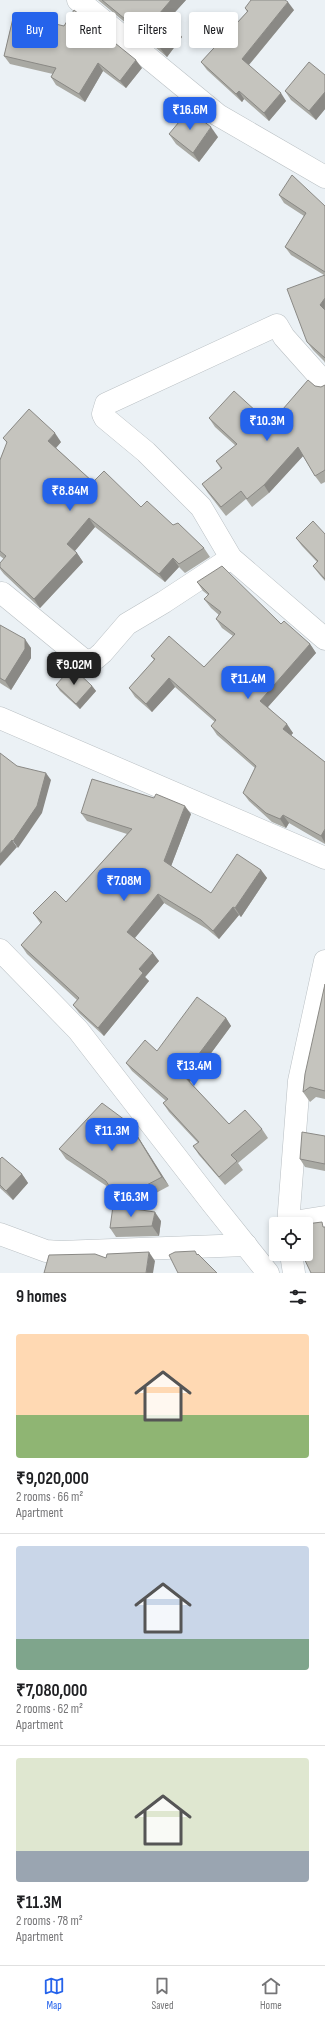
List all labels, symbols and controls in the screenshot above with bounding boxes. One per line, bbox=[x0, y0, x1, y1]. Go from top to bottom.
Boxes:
chip: Buy bbox=[12, 12, 58, 48]
chip: Rent bbox=[66, 12, 116, 48]
chip: Filters bbox=[124, 12, 181, 48]
chip: New bbox=[189, 12, 238, 48]
pin: ₹16.6M bbox=[157, 97, 223, 131]
text: ₹16.6M bbox=[172, 102, 208, 118]
pin: ₹10.3M bbox=[234, 408, 300, 442]
text: ₹10.3M bbox=[249, 413, 285, 429]
pin: ₹8.84M bbox=[37, 478, 103, 512]
text: ₹8.84M bbox=[51, 483, 89, 499]
pin: ₹9.02M bbox=[41, 652, 107, 686]
text: ₹9.02M bbox=[56, 657, 92, 673]
pin: ₹11.4M bbox=[215, 666, 281, 700]
text: ₹11.4M bbox=[230, 671, 266, 687]
pin: ₹7.08M bbox=[91, 868, 157, 902]
text: ₹7.08M bbox=[106, 873, 142, 889]
pin: ₹13.4M bbox=[161, 1053, 227, 1087]
text: ₹13.4M bbox=[176, 1058, 212, 1074]
pin: ₹11.3M bbox=[79, 1118, 145, 1152]
text: ₹11.3M bbox=[95, 1123, 129, 1139]
pin: ₹16.3M bbox=[98, 1184, 164, 1218]
text: ₹16.3M bbox=[113, 1189, 149, 1205]
map controls bbox=[269, 1217, 313, 1261]
button: locate bbox=[269, 1217, 313, 1261]
icon: filters bbox=[287, 1286, 309, 1308]
text: 9 homes bbox=[16, 1287, 67, 1307]
icon: home bbox=[127, 1360, 199, 1432]
text: ₹9,020,000 bbox=[16, 1469, 89, 1489]
text: 2 rooms · 66 m² bbox=[16, 1489, 83, 1505]
text: Apartment bbox=[16, 1505, 63, 1521]
icon: home bbox=[127, 1572, 199, 1644]
text: ₹7,080,000 bbox=[16, 1681, 87, 1701]
text: 2 rooms · 62 m² bbox=[16, 1701, 83, 1717]
text: Apartment bbox=[16, 1717, 63, 1733]
icon: home bbox=[127, 1784, 199, 1856]
text: ₹11.3M bbox=[16, 1893, 62, 1913]
text: 2 rooms · 78 m² bbox=[16, 1913, 83, 1929]
text: Apartment bbox=[16, 1929, 63, 1945]
tab: Map bbox=[43, 1975, 65, 2012]
tab: Saved bbox=[151, 1975, 174, 2012]
tab: Home bbox=[260, 1975, 282, 2012]

